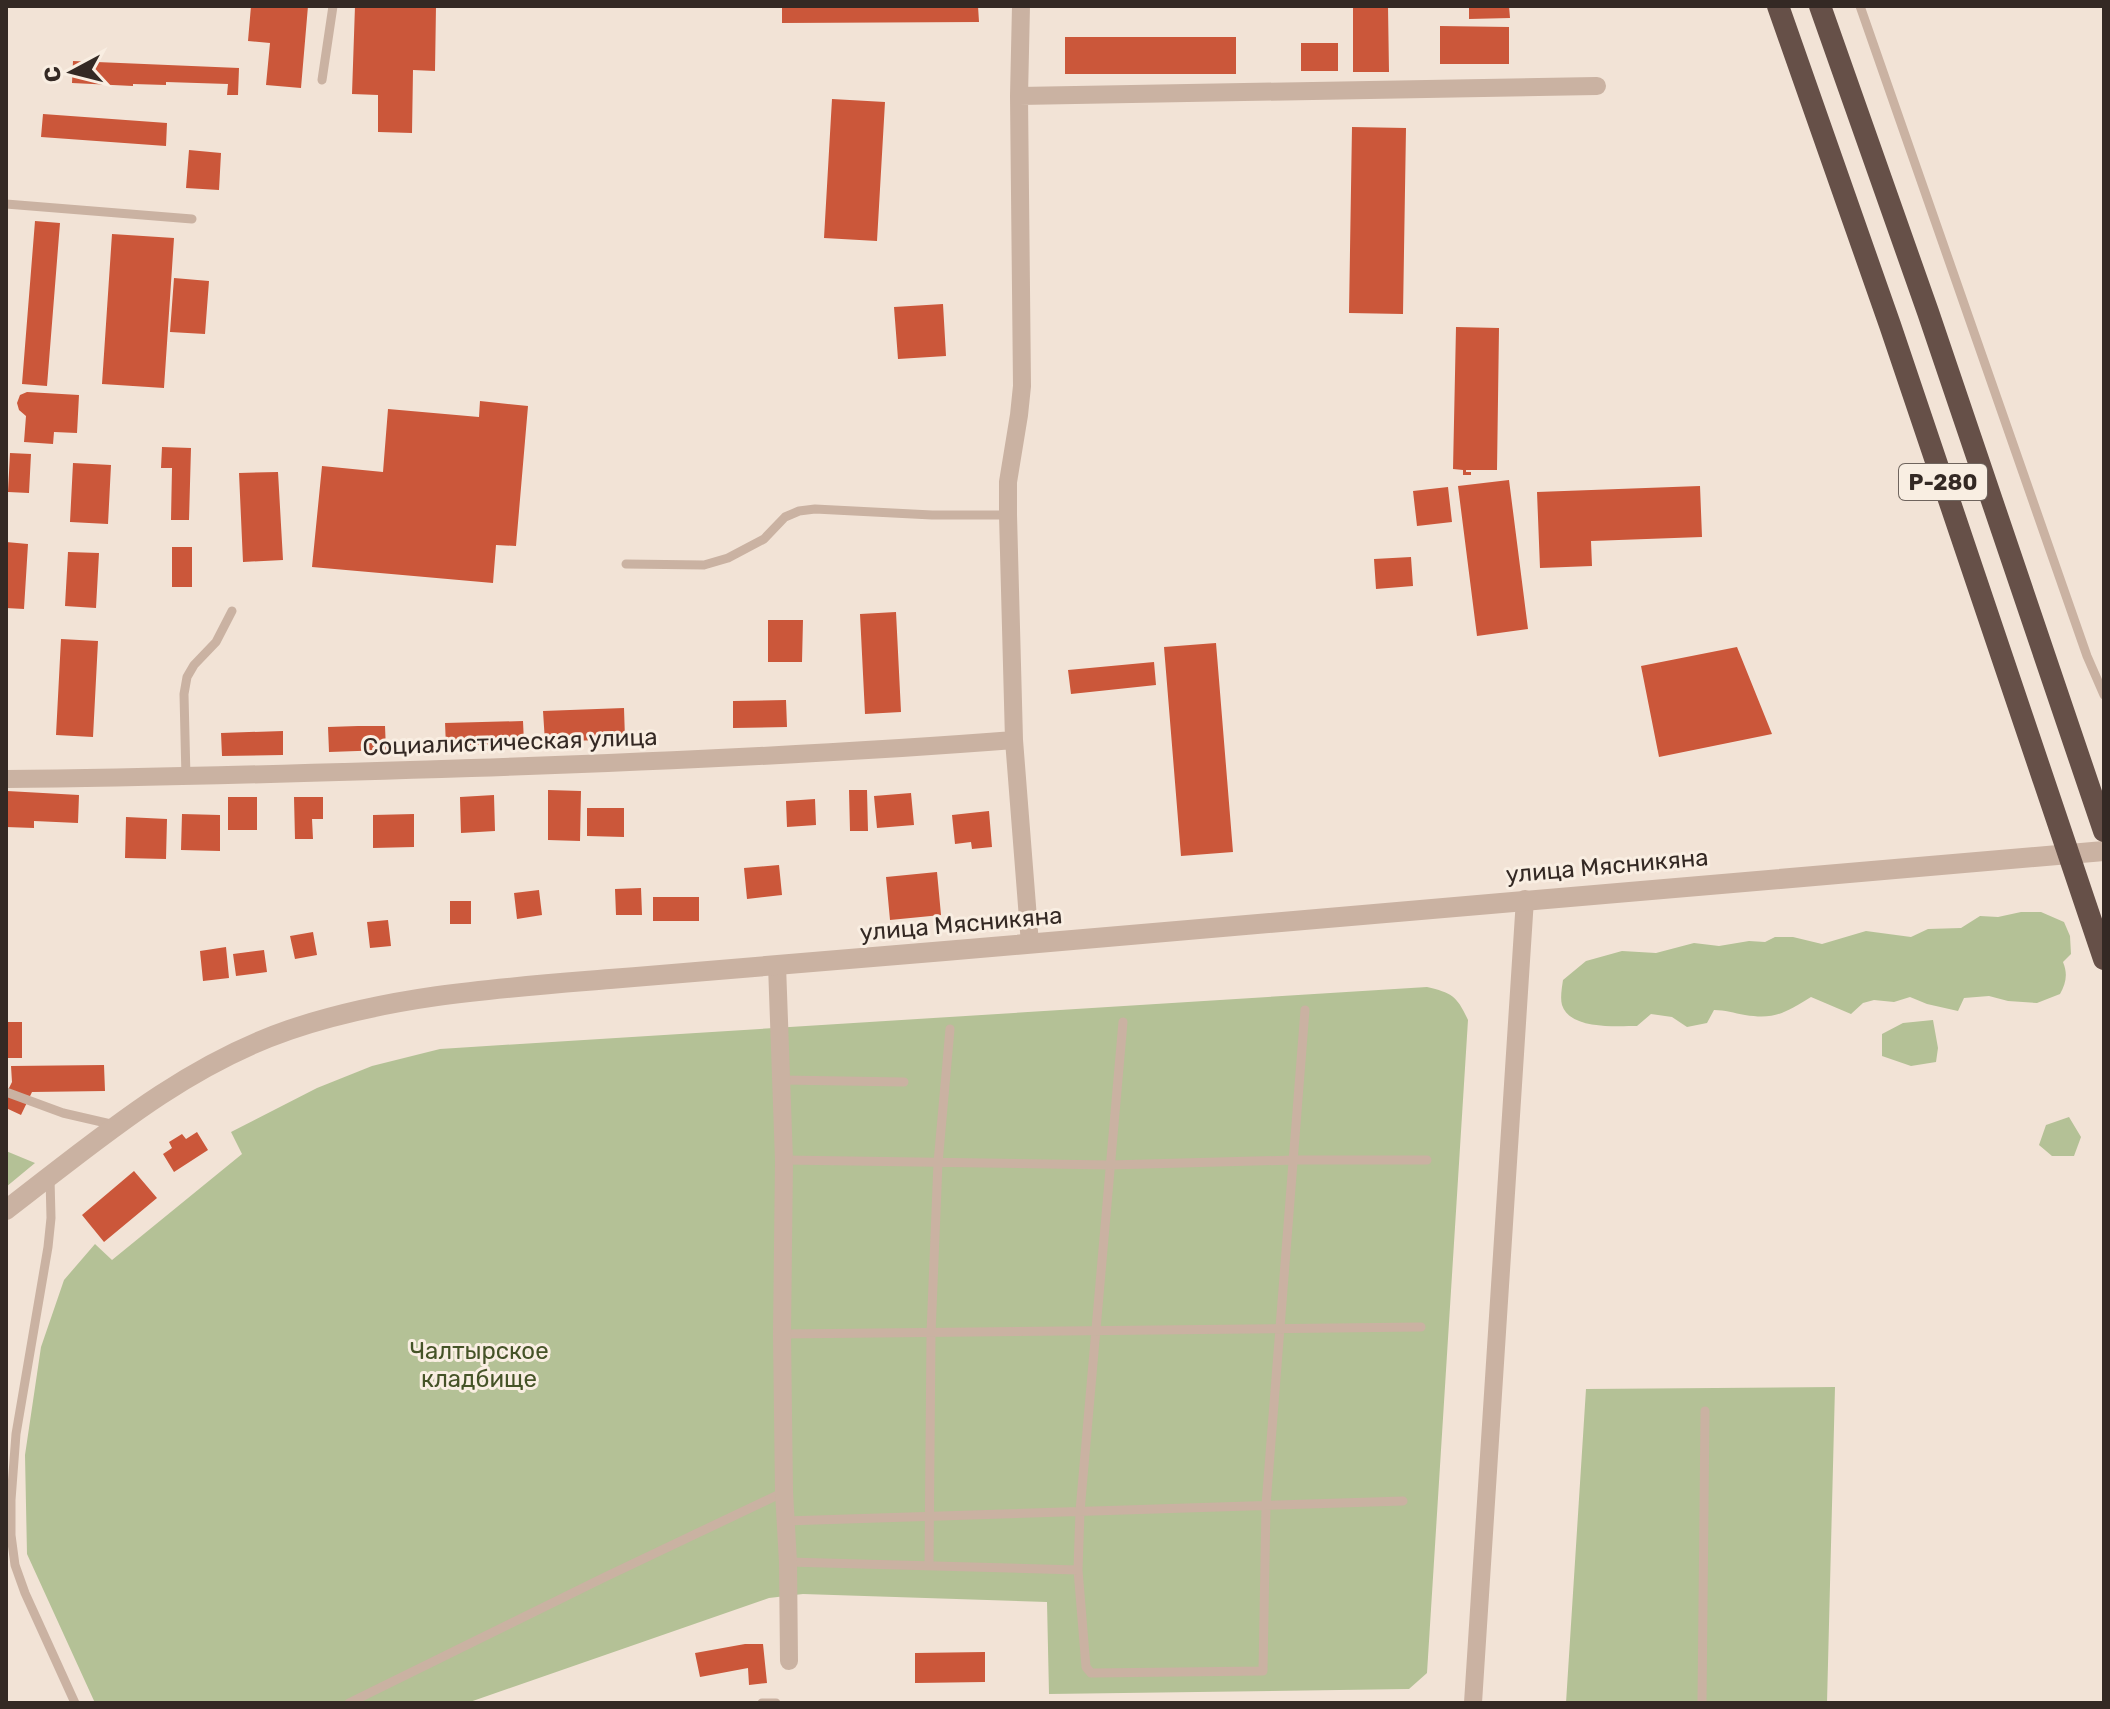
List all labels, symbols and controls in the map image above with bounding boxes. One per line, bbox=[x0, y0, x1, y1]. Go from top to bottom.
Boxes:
north arrow bbox=[32, 32, 112, 112]
text: С bbox=[38, 65, 67, 84]
road number: Р-280 bbox=[1899, 464, 1987, 500]
street label: Социалистическая улица bbox=[362, 723, 658, 761]
street label: улица Мясникяна bbox=[1504, 843, 1710, 889]
street label: улица Мясникяна bbox=[858, 901, 1064, 947]
park label: Чалтырское кладбище bbox=[409, 1337, 549, 1393]

